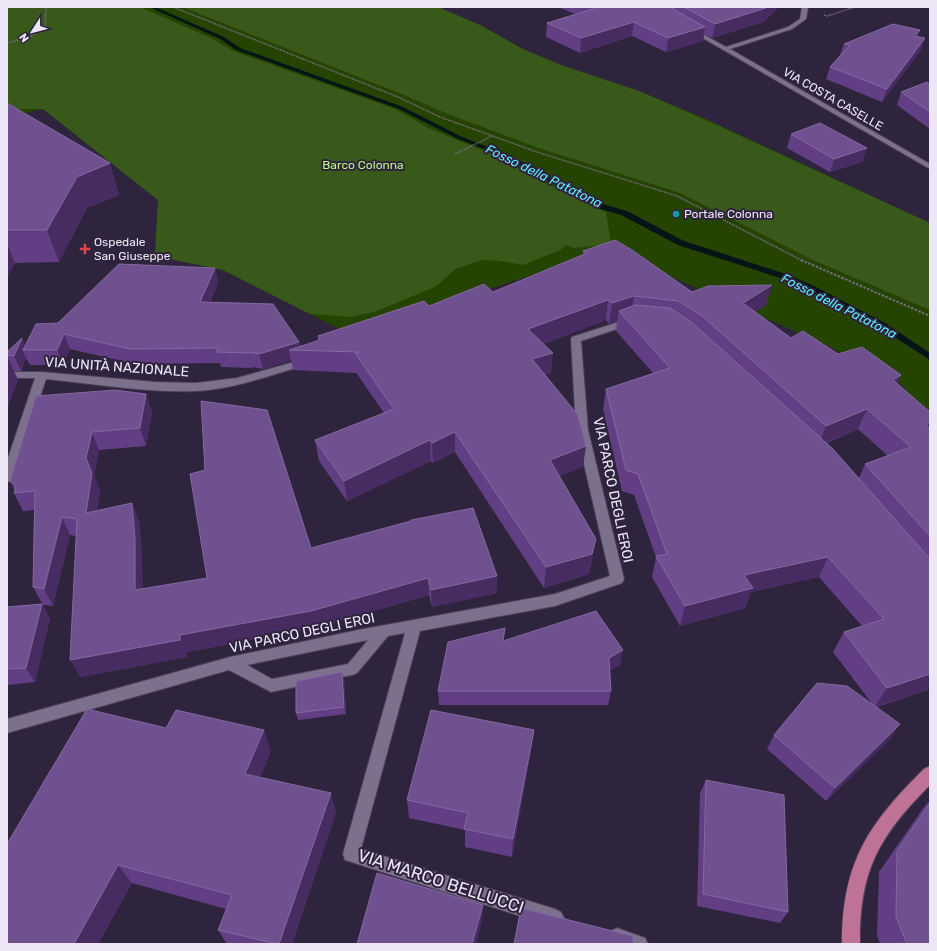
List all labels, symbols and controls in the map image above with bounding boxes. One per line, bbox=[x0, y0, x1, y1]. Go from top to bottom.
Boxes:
north arrow bbox=[12, 12, 52, 52]
text: N bbox=[17, 30, 32, 45]
street label: VIA COSTA CASELLE bbox=[780, 65, 886, 133]
water label: Fosso della Patatona bbox=[483, 141, 605, 211]
park label: Barco Colonna bbox=[322, 158, 404, 172]
place label: Portale Colonna bbox=[684, 207, 773, 221]
marker: Portale Colonna bbox=[671, 209, 681, 219]
place label: Ospedale San Giuseppe bbox=[94, 235, 171, 263]
marker: Ospedale San Giuseppe bbox=[79, 243, 91, 255]
water label: Fosso della Patatona bbox=[779, 270, 900, 342]
street label: VIA UNITÀ NAZIONALE bbox=[44, 352, 190, 381]
street label: VIA PARCO DEGLI EROI bbox=[589, 416, 637, 564]
street label: VIA PARCO DEGLI EROI bbox=[228, 609, 376, 657]
street label: VIA MARCO BELLUCCI bbox=[355, 845, 527, 917]

